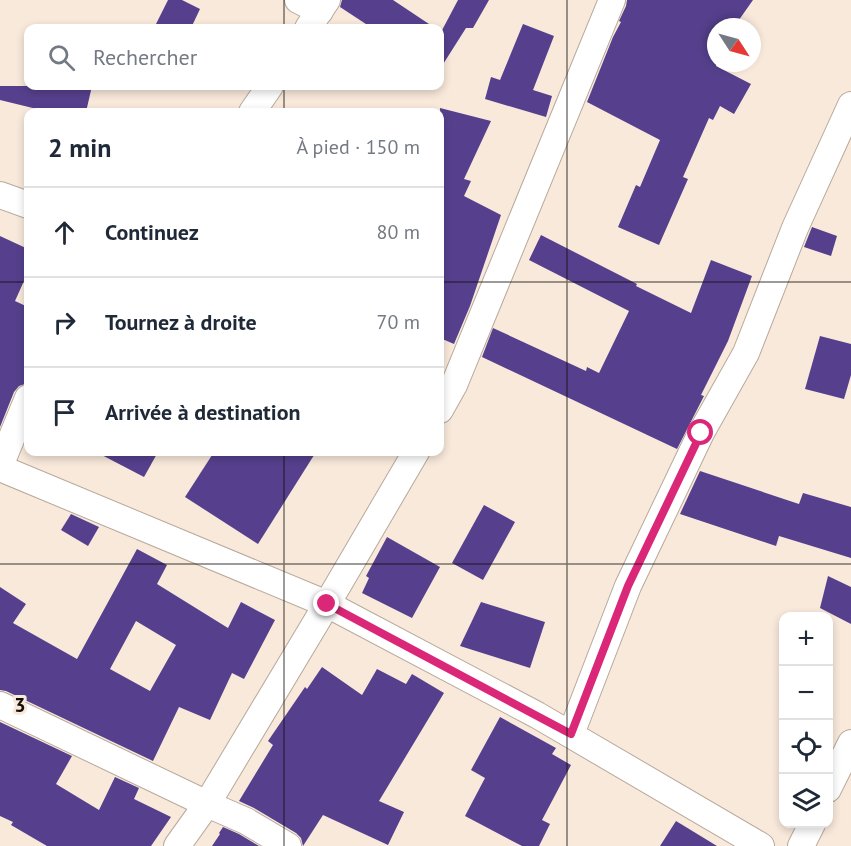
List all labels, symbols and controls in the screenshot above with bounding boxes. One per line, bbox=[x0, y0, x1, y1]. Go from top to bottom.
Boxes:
north arrow bbox=[707, 18, 761, 72]
search box bbox=[24, 24, 444, 90]
icon: search bbox=[45, 41, 78, 74]
text: Rechercher bbox=[93, 43, 197, 71]
text: 2 min bbox=[48, 131, 111, 164]
text: À pied · 150 m bbox=[296, 134, 420, 160]
icon: ahead bbox=[48, 216, 81, 249]
text: Continuez bbox=[105, 218, 199, 246]
text: 80 m bbox=[377, 219, 420, 245]
icon: right bbox=[48, 306, 81, 339]
text: Tournez à droite bbox=[105, 308, 257, 336]
text: 70 m bbox=[377, 309, 420, 335]
icon: arrive bbox=[48, 396, 81, 429]
text: Arrivée à destination bbox=[105, 398, 301, 426]
route start bbox=[687, 419, 713, 445]
route end bbox=[313, 590, 339, 616]
map controls bbox=[779, 612, 833, 828]
button: + bbox=[779, 612, 833, 666]
button: − bbox=[779, 666, 833, 720]
text: 3 bbox=[14, 692, 26, 718]
button: locate bbox=[779, 720, 833, 774]
button: layers bbox=[779, 774, 833, 828]

